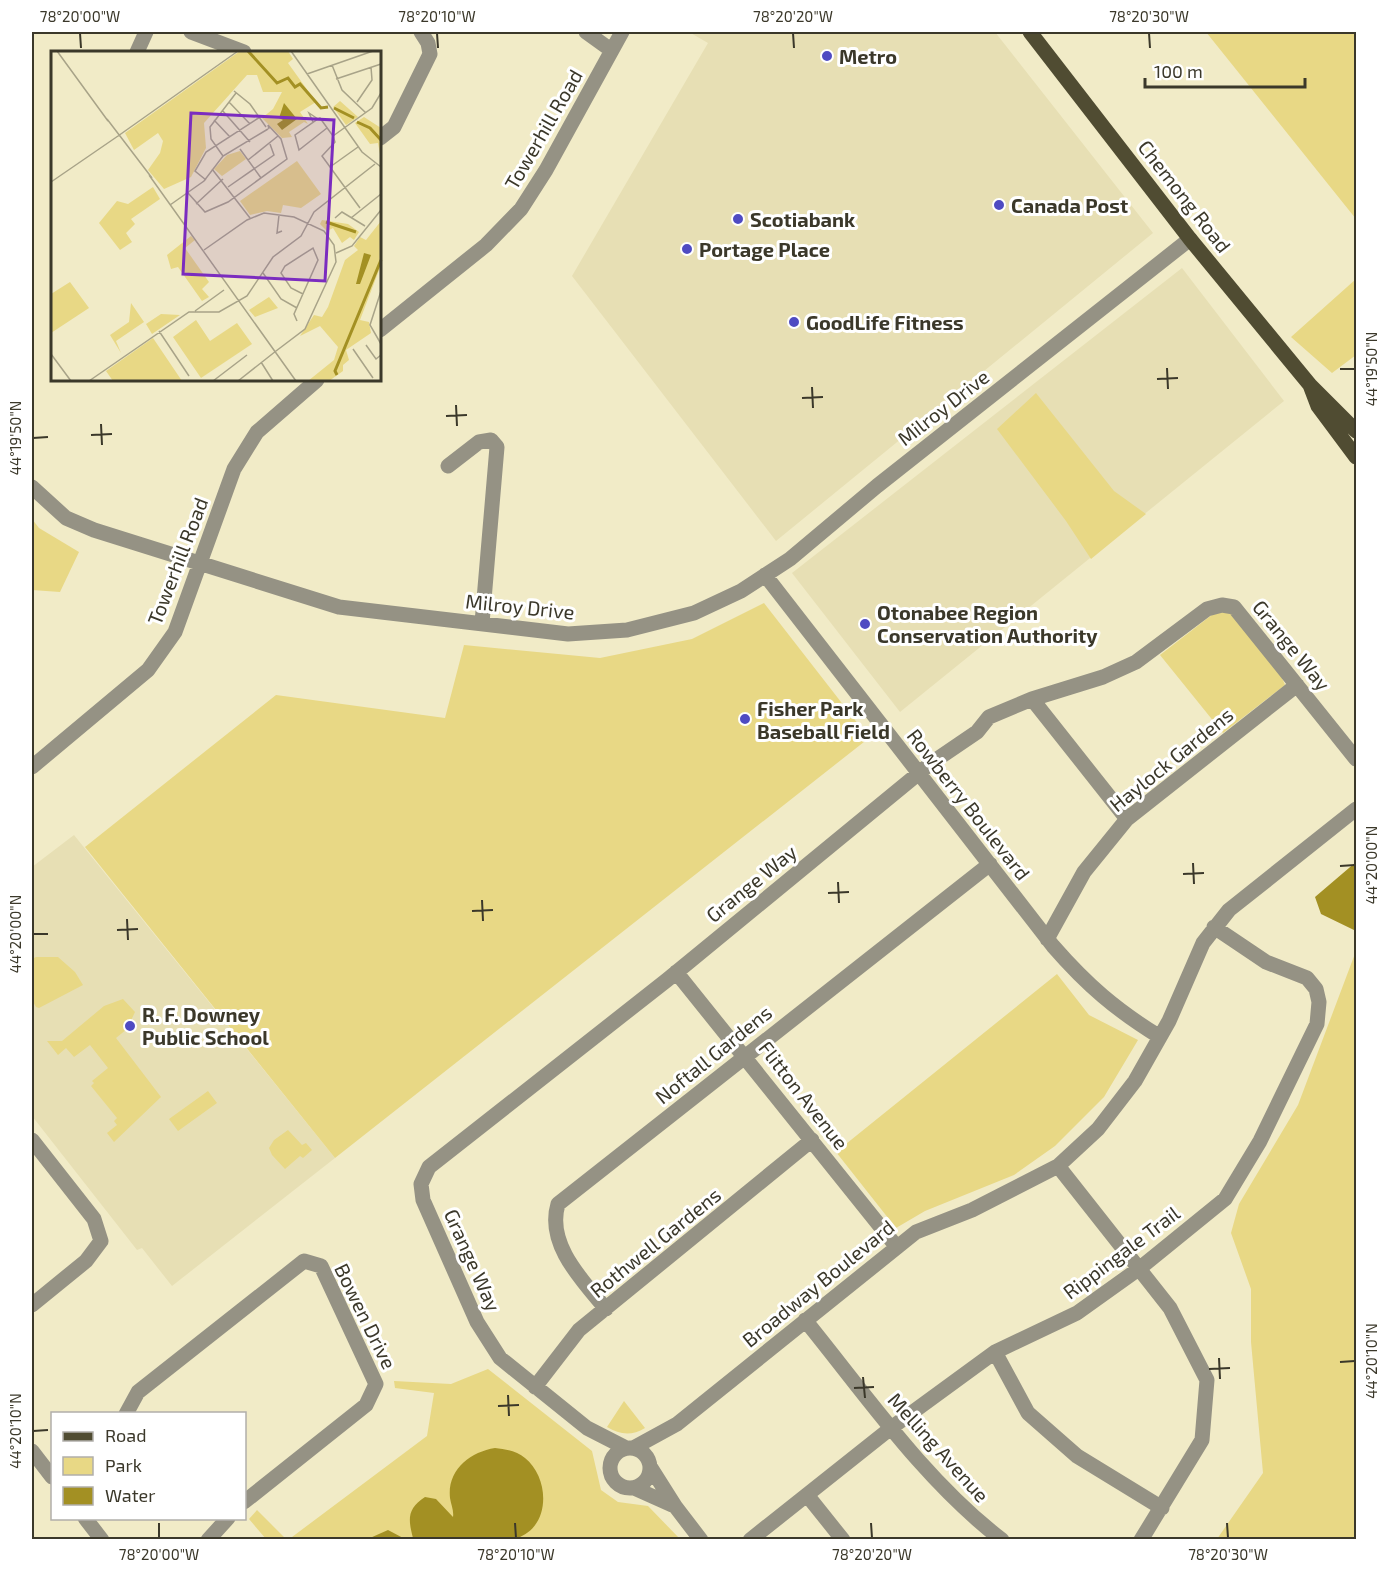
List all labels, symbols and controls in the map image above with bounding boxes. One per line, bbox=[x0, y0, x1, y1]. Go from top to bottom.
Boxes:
text: 78°20'00"W bbox=[40, 7, 120, 25]
text: 78°20'10"W bbox=[398, 7, 476, 25]
text: 78°20'20"W bbox=[753, 7, 833, 25]
text: 78°20'30"W bbox=[1109, 7, 1189, 25]
place label: Metro bbox=[839, 44, 897, 68]
marker: Metro bbox=[820, 49, 834, 63]
inset map bbox=[51, 51, 381, 381]
scale bar bbox=[1145, 51, 1306, 89]
text: 100 m bbox=[1154, 60, 1203, 82]
street label: Towerhill Road bbox=[499, 65, 587, 193]
street label: Chemong Road bbox=[1134, 135, 1236, 257]
place label: Canada Post bbox=[1011, 193, 1128, 217]
marker: Canada Post bbox=[992, 198, 1006, 212]
place label: Scotiabank bbox=[750, 207, 856, 231]
marker: Scotiabank bbox=[731, 212, 745, 226]
place label: Portage Place bbox=[699, 237, 830, 261]
marker: Portage Place bbox=[680, 242, 694, 256]
place label: GoodLife Fitness bbox=[806, 310, 964, 334]
marker: GoodLife Fitness bbox=[787, 315, 801, 329]
text: 44°19'50"N bbox=[1362, 332, 1380, 406]
street label: Milroy Drive bbox=[892, 364, 994, 450]
text: 44°19'50"N bbox=[6, 401, 24, 475]
street label: Towerhill Road bbox=[142, 494, 212, 628]
street label: Milroy Drive bbox=[464, 588, 576, 624]
street label: Grange Way bbox=[1248, 595, 1336, 695]
place label: Otonabee Region Conservation Authority bbox=[877, 600, 1098, 648]
marker: Otonabee Region Conservation Authority bbox=[858, 617, 872, 631]
place label: Fisher Park Baseball Field bbox=[757, 696, 890, 743]
street label: Haylock Gardens bbox=[1104, 702, 1238, 816]
marker: Fisher Park Baseball Field bbox=[738, 712, 752, 726]
street label: Rowberry Boulevard bbox=[902, 724, 1036, 884]
text: 44°20'00"N bbox=[1362, 826, 1380, 904]
street label: Grange Way bbox=[701, 839, 801, 927]
text: 44°20'00"N bbox=[6, 895, 24, 973]
street label: Noftall Gardens bbox=[650, 1000, 776, 1108]
place label: R. F. Downey Public School bbox=[142, 1002, 269, 1049]
marker: R. F. Downey Public School bbox=[123, 1019, 137, 1033]
street label: Flitton Avenue bbox=[754, 1036, 854, 1154]
street label: Rothwell Gardens bbox=[585, 1182, 725, 1302]
street label: Rippingale Trail bbox=[1058, 1200, 1184, 1304]
street label: Grange Way bbox=[440, 1205, 506, 1315]
street label: Broadway Boulevard bbox=[737, 1214, 899, 1352]
street label: Bowen Drive bbox=[330, 1259, 402, 1373]
text: 44°20'10"N bbox=[1362, 1323, 1380, 1399]
street label: Melling Avenue bbox=[884, 1387, 994, 1507]
text: 44°20'10"N bbox=[6, 1393, 24, 1469]
legend bbox=[51, 1412, 246, 1520]
text: Road bbox=[105, 1424, 146, 1446]
text: Park bbox=[105, 1454, 142, 1476]
text: Water bbox=[105, 1484, 155, 1506]
text: 78°20'00"W bbox=[119, 1545, 199, 1563]
text: 78°20'10"W bbox=[477, 1545, 555, 1563]
text: 78°20'20"W bbox=[832, 1545, 912, 1563]
text: 78°20'30"W bbox=[1188, 1545, 1268, 1563]

